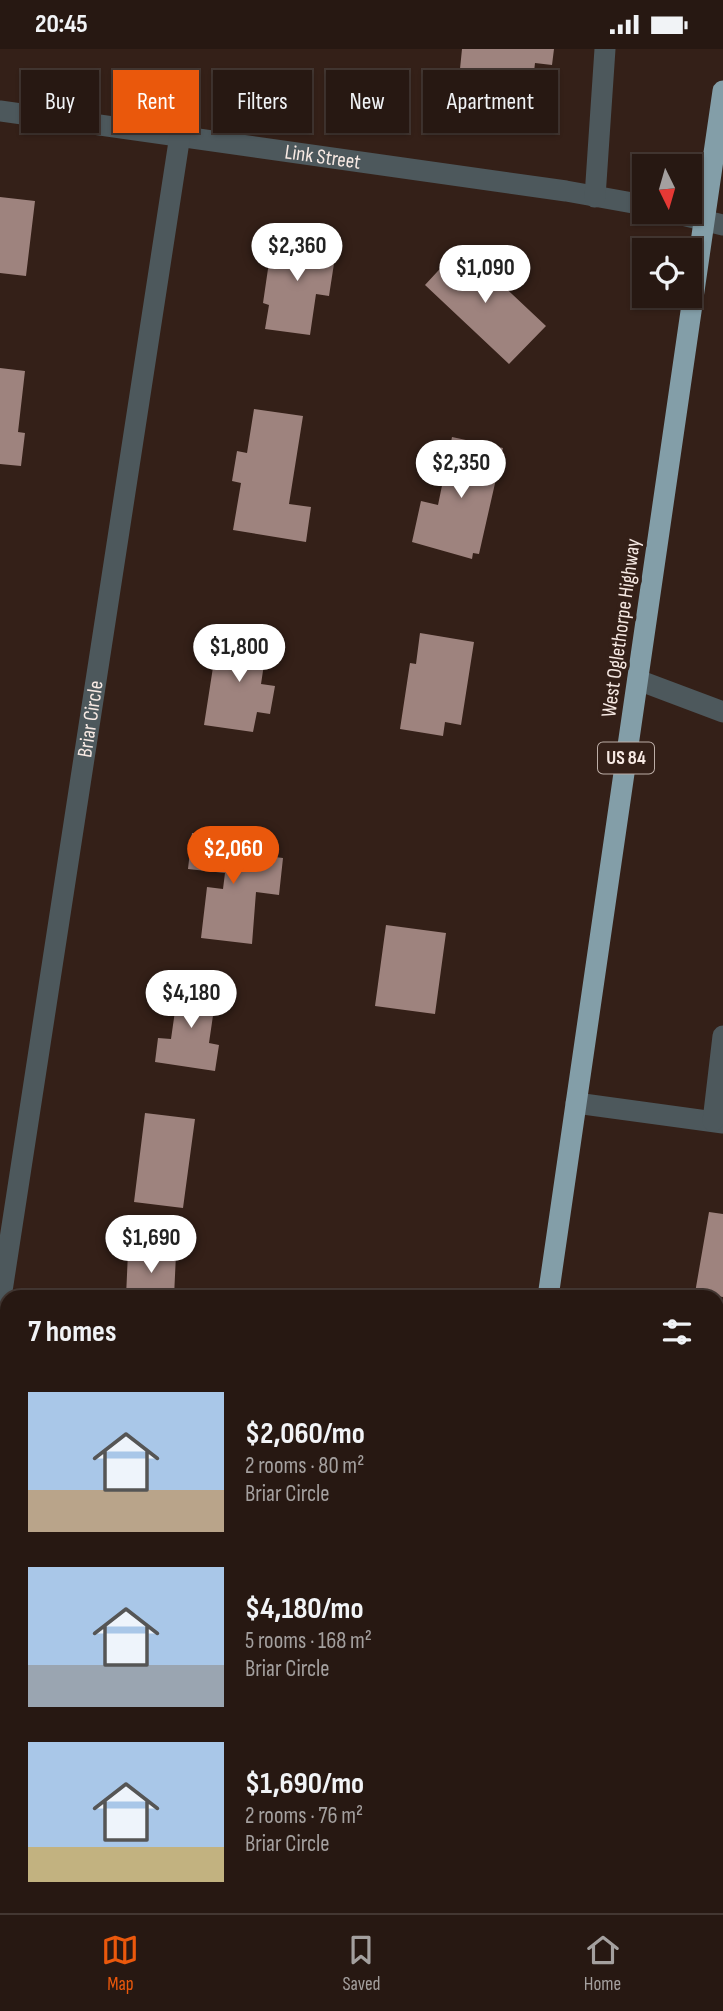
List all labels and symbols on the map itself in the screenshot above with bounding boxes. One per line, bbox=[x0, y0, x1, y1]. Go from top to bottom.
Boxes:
street label: Link Street bbox=[283, 139, 362, 174]
north arrow bbox=[632, 154, 702, 224]
pin: $2,360 bbox=[240, 223, 354, 283]
pin: $1,090 bbox=[428, 245, 542, 305]
pin: $2,350 bbox=[404, 441, 518, 500]
street label: West Oglethorpe Highway bbox=[596, 537, 646, 719]
pin: $1,800 bbox=[182, 625, 296, 684]
street label: Briar Circle bbox=[72, 679, 108, 759]
road number: US 84 bbox=[598, 743, 654, 773]
pin: $2,060 bbox=[176, 827, 290, 886]
pin: $4,180 bbox=[134, 971, 248, 1030]
pin: $1,690 bbox=[94, 1215, 208, 1275]

